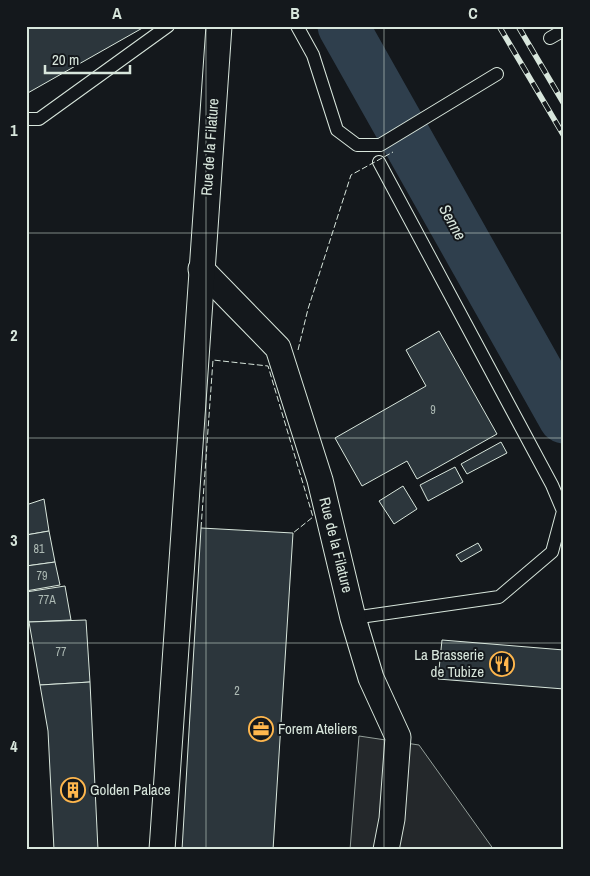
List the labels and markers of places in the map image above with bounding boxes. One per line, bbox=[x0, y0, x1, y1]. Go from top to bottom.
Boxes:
place label: La Brasserie de Tubize bbox=[414, 644, 484, 682]
restaurant icon: La Brasserie de Tubize bbox=[489, 651, 515, 677]
office icon: Forem Ateliers bbox=[248, 716, 274, 742]
place label: Forem Ateliers bbox=[278, 718, 357, 739]
building icon: Golden Palace bbox=[60, 777, 86, 803]
place label: Golden Palace bbox=[90, 779, 171, 800]

